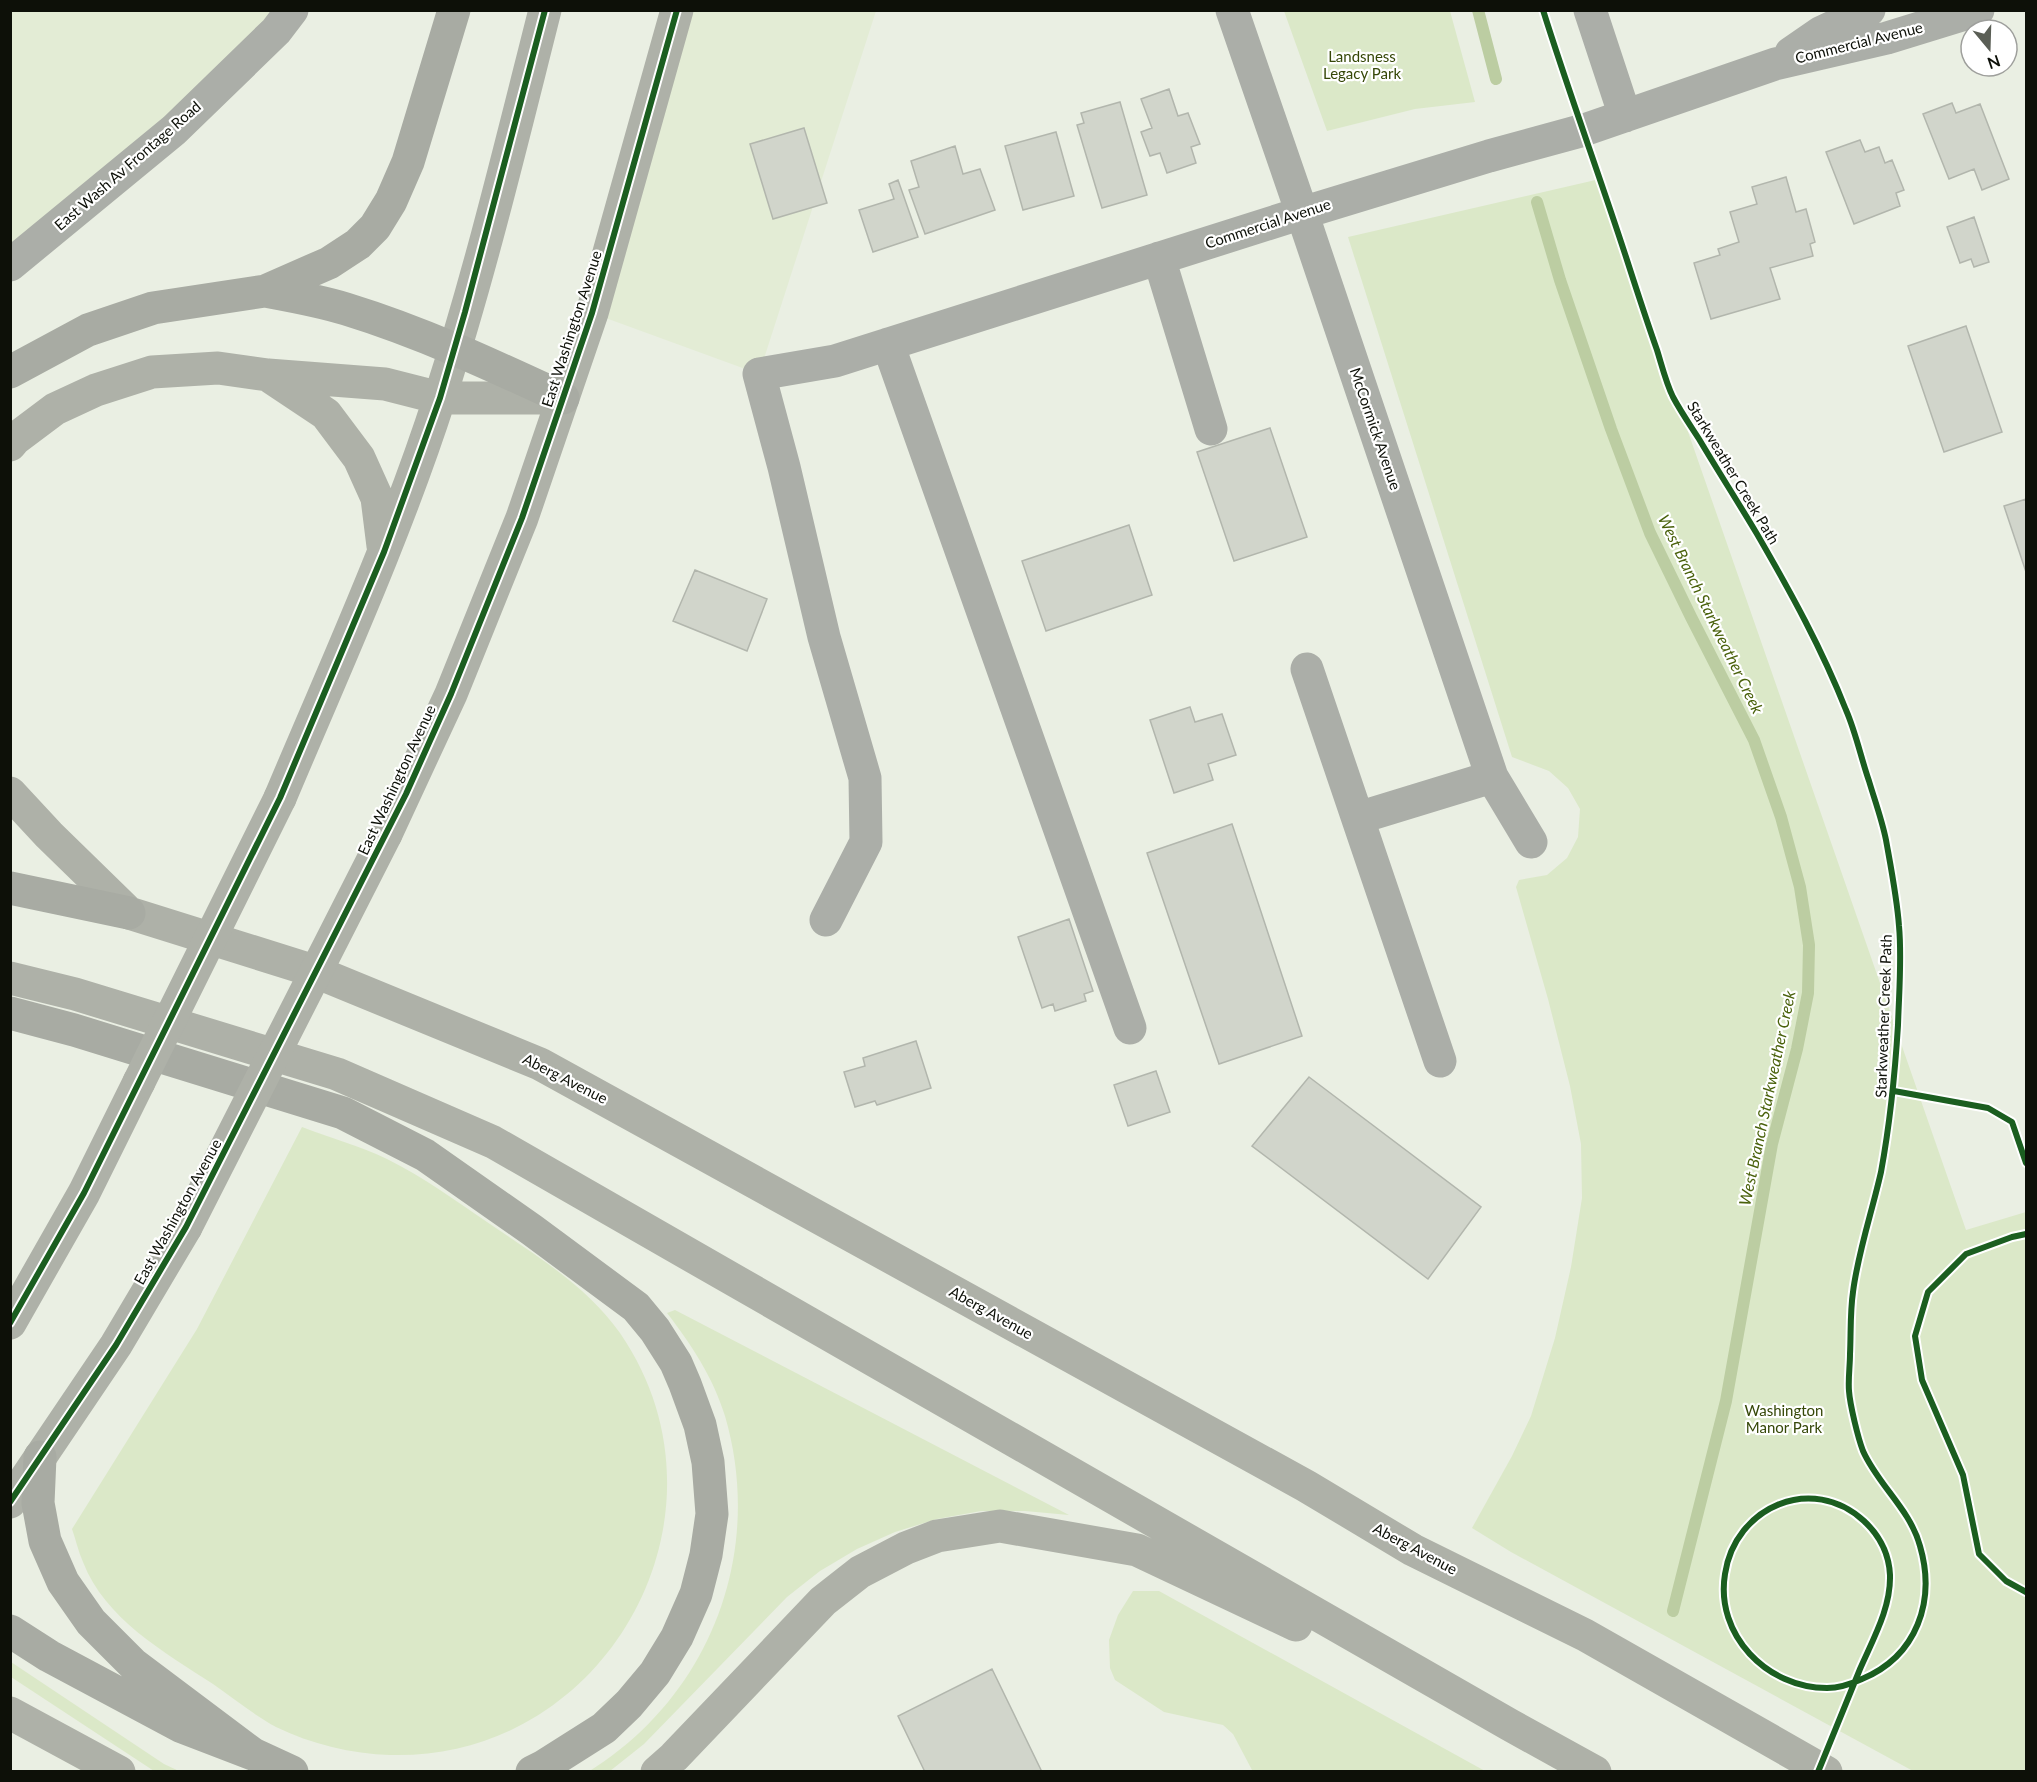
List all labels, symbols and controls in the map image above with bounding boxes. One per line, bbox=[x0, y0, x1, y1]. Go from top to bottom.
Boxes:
street label: Commercial Avenue bbox=[1793, 17, 1925, 67]
north arrow bbox=[1959, 18, 2019, 78]
park label: Landsness Legacy Park bbox=[1323, 47, 1401, 82]
text: N bbox=[1985, 52, 2003, 74]
street label: East Wash Av Frontage Road bbox=[51, 97, 204, 234]
street label: Commercial Avenue bbox=[1203, 194, 1333, 252]
street label: East Washington Avenue bbox=[537, 248, 605, 409]
street label: McCormick Avenue bbox=[1347, 365, 1405, 492]
street label: Starkweather Creek Path bbox=[1684, 398, 1784, 547]
water label: West Branch Starkweather Creek bbox=[1655, 511, 1768, 717]
street label: East Washington Avenue bbox=[353, 702, 439, 857]
street label: Starkweather Creek Path bbox=[1871, 934, 1895, 1098]
water label: West Branch Starkweather Creek bbox=[1734, 988, 1799, 1207]
street label: Aberg Avenue bbox=[520, 1049, 611, 1107]
street label: East Washington Avenue bbox=[130, 1136, 225, 1287]
street label: Aberg Avenue bbox=[947, 1282, 1036, 1342]
park label: Washington Manor Park bbox=[1745, 1401, 1824, 1436]
street label: Aberg Avenue bbox=[1370, 1518, 1461, 1578]

